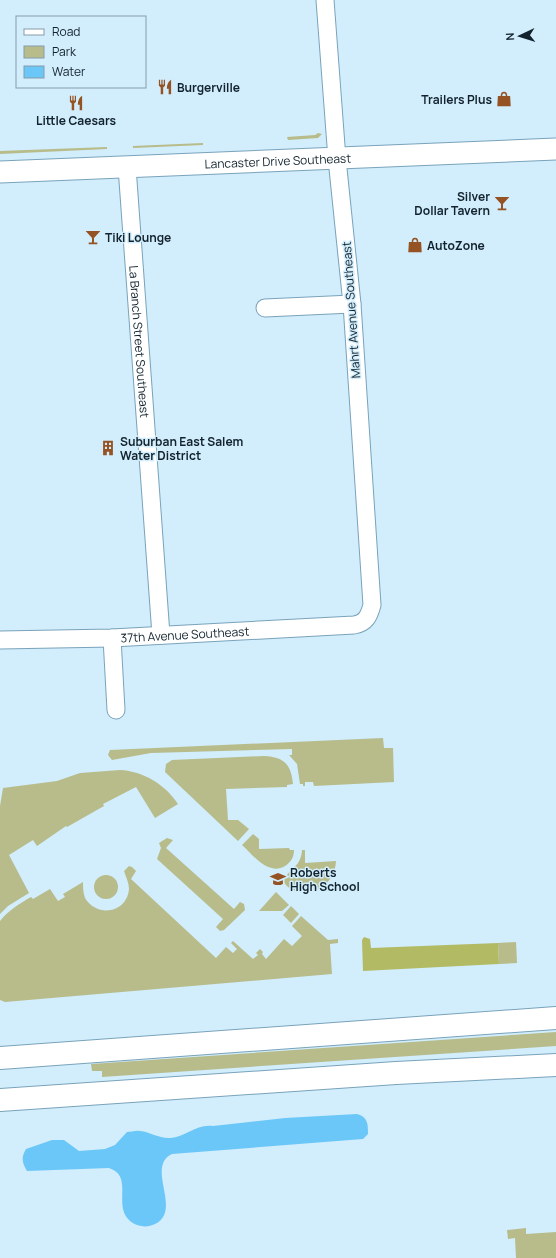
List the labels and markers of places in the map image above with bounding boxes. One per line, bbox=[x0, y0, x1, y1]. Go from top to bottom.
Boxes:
restaurant icon: Burgerville bbox=[156, 78, 174, 96]
place label: Burgerville bbox=[177, 79, 240, 96]
shop icon: Trailers Plus bbox=[495, 90, 513, 108]
place label: Trailers Plus bbox=[421, 91, 492, 108]
restaurant icon: Little Caesars bbox=[67, 94, 85, 112]
place label: Little Caesars bbox=[36, 112, 116, 129]
place label: Silver Dollar Tavern bbox=[414, 188, 490, 219]
bar icon: Silver Dollar Tavern bbox=[493, 194, 511, 212]
bar icon: Tiki Lounge bbox=[84, 228, 102, 246]
place label: Tiki Lounge bbox=[105, 229, 171, 246]
shop icon: AutoZone bbox=[406, 236, 424, 254]
place label: AutoZone bbox=[427, 237, 485, 254]
place label: Suburban East Salem Water District bbox=[120, 433, 244, 464]
building icon: Suburban East Salem Water District bbox=[99, 439, 117, 457]
place label: Roberts High School bbox=[290, 864, 360, 895]
school or university icon: Roberts High School bbox=[269, 870, 287, 888]

